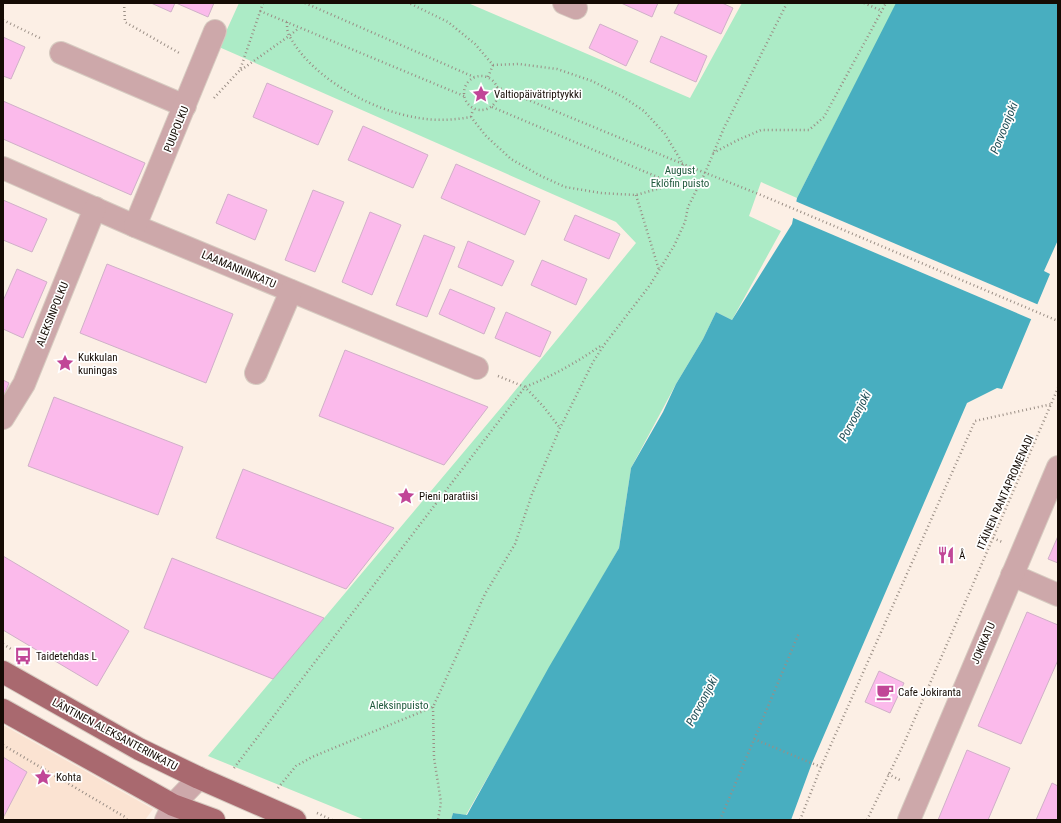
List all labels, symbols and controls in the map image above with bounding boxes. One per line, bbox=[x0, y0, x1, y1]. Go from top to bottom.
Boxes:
place icon: Valtiopäivätriptyykki bbox=[471, 84, 491, 104]
place label: Valtiopäivätriptyykki bbox=[494, 88, 582, 101]
water label: Porvoonjoki bbox=[987, 100, 1021, 156]
street label: PUUPOLKU bbox=[161, 104, 192, 154]
park label: August Eklöfin puisto bbox=[651, 164, 710, 190]
street label: LAAMANNINKATU bbox=[200, 248, 278, 291]
street label: ALEKSINPOLKU bbox=[34, 280, 71, 348]
place label: Kukkulan kuningas bbox=[78, 351, 118, 377]
place icon: Kukkulan kuningas bbox=[55, 353, 75, 373]
water label: Porvoonjoki bbox=[836, 388, 874, 443]
street label: ITÄINEN RANTAPROMENADI bbox=[974, 433, 1037, 551]
place icon: Pieni paratiisi bbox=[396, 486, 416, 506]
place label: Pieni paratiisi bbox=[419, 490, 478, 503]
restaurant icon: Å bbox=[936, 545, 956, 565]
place label: Å bbox=[959, 548, 966, 562]
street label: JOKIKATU bbox=[969, 620, 998, 666]
bus stop icon: Taidetehdas L bbox=[13, 646, 33, 666]
place label: Taidetehdas L bbox=[36, 650, 97, 663]
water label: Porvoonjoki bbox=[683, 673, 721, 728]
cafe icon: Cafe Jokiranta bbox=[875, 682, 895, 702]
place label: Cafe Jokiranta bbox=[898, 686, 961, 699]
street label: LÄNTINEN ALEKSANTERINKATU bbox=[50, 696, 180, 773]
park label: Aleksinpuisto bbox=[370, 699, 429, 712]
place icon: Kohta bbox=[33, 767, 53, 787]
place label: Kohta bbox=[56, 771, 81, 784]

